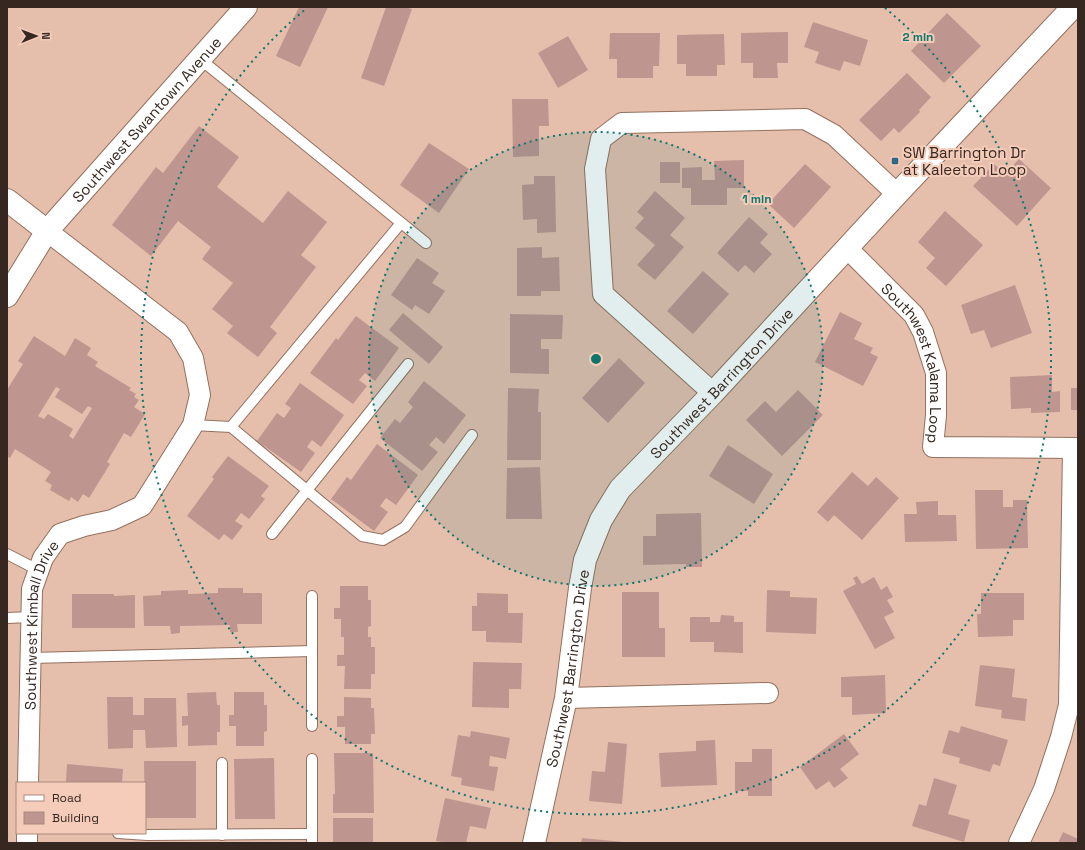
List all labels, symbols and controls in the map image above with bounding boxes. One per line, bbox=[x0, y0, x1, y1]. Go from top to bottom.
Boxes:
north arrow bbox=[16, 16, 56, 56]
text: 2 min bbox=[902, 29, 934, 45]
text: N bbox=[39, 32, 53, 40]
street label: Southwest Swantown Avenue bbox=[68, 32, 225, 206]
place label: SW Barrington Dr at Kaleeton Loop bbox=[903, 143, 1026, 179]
marker: SW Barrington Dr at Kaleeton Loop bbox=[890, 156, 900, 166]
text: 1 min bbox=[742, 191, 772, 207]
street label: Southwest Kalama Loop bbox=[877, 278, 946, 444]
street label: Southwest Barrington Drive bbox=[646, 303, 797, 462]
centre of rings bbox=[589, 352, 603, 366]
street label: Southwest Kimball Drive bbox=[20, 536, 62, 710]
street label: Southwest Barrington Drive bbox=[541, 568, 593, 769]
legend bbox=[16, 782, 146, 834]
text: Road bbox=[52, 790, 81, 806]
text: Building bbox=[52, 810, 99, 826]

